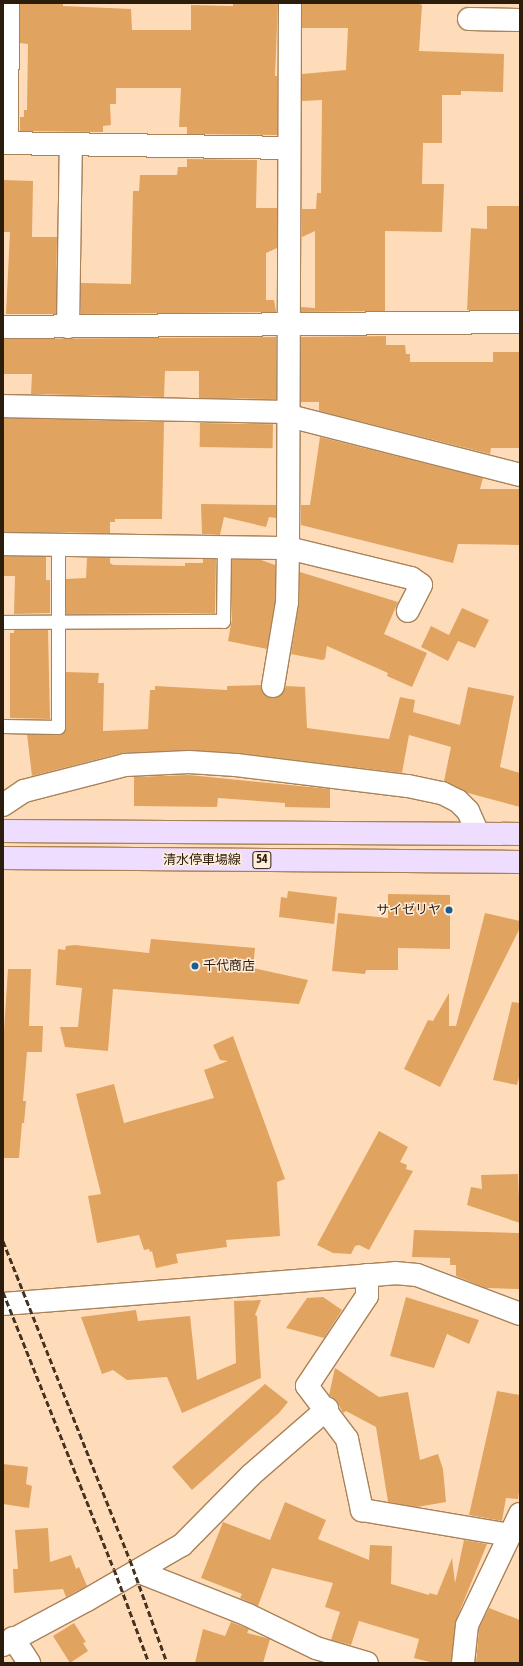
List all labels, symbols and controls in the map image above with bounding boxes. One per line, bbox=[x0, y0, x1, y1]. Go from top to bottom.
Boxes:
road number: 54 bbox=[252, 850, 272, 870]
street label: 清水停車場線 bbox=[163, 852, 241, 868]
place label: サイゼリヤ bbox=[376, 902, 441, 918]
marker: サイゼリヤ bbox=[444, 905, 454, 915]
place label: 千代商店 bbox=[203, 958, 255, 974]
marker: 千代商店 bbox=[190, 961, 200, 971]

